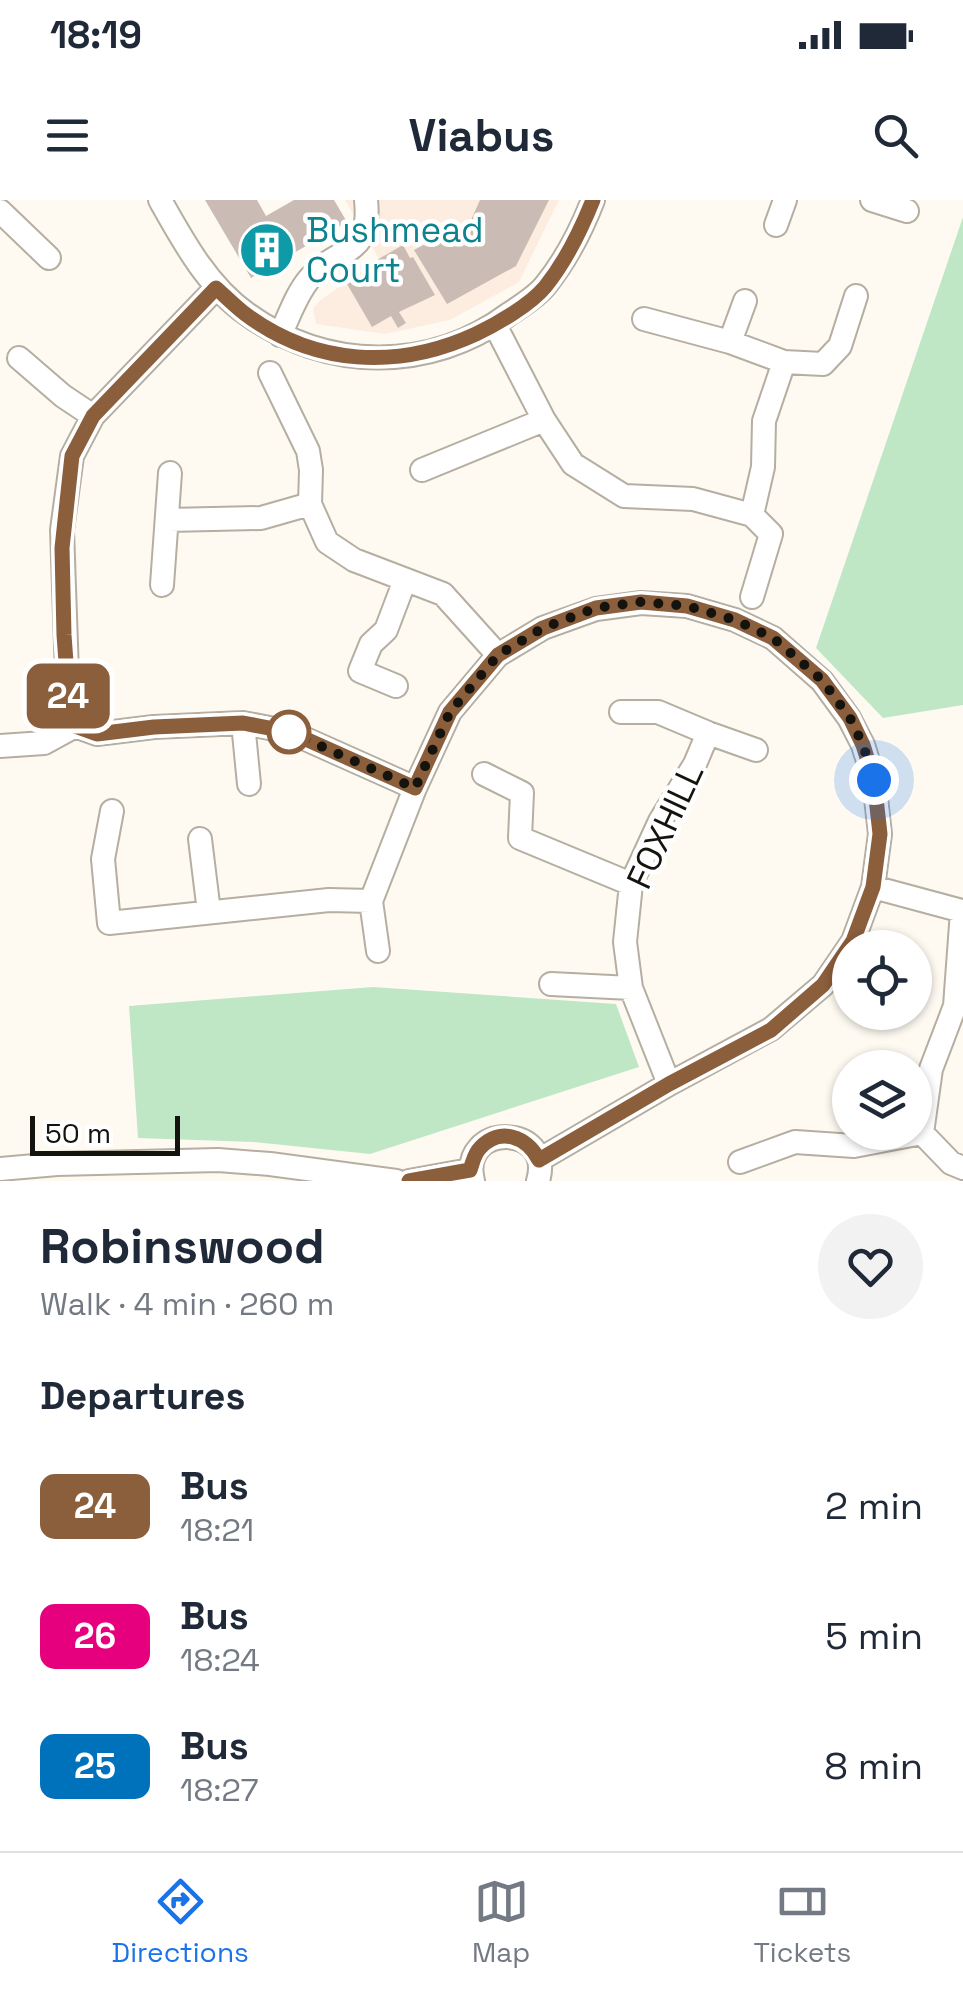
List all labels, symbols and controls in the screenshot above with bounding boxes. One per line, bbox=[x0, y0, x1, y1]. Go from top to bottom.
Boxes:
text: 18:19 bbox=[50, 11, 142, 59]
text: Viabus bbox=[409, 107, 554, 164]
icon: menu bbox=[40, 108, 95, 163]
icon: search bbox=[868, 108, 923, 163]
place label: Bushmead Court bbox=[306, 208, 483, 292]
building icon: Bushmead Court bbox=[237, 220, 297, 280]
line badge: 24 bbox=[23, 664, 113, 728]
text: 24 bbox=[47, 674, 89, 718]
unlabelled marker bbox=[268, 711, 310, 753]
your location bbox=[849, 755, 899, 805]
street label: FOXHILL bbox=[617, 756, 713, 896]
map controls bbox=[832, 930, 932, 1150]
button: locate bbox=[832, 930, 932, 1030]
button: layers bbox=[832, 1050, 932, 1150]
scale bar bbox=[30, 1111, 180, 1156]
text: 50 m bbox=[45, 1115, 111, 1151]
button: heart bbox=[818, 1214, 923, 1319]
text: Robinswood bbox=[40, 1216, 325, 1277]
text: Walk · 4 min · 260 m bbox=[40, 1284, 334, 1324]
text: Departures bbox=[40, 1372, 245, 1420]
text: Bus bbox=[180, 1462, 249, 1510]
text: 2 min bbox=[825, 1482, 923, 1530]
text: 24 bbox=[74, 1484, 116, 1528]
text: 18:21 bbox=[180, 1510, 254, 1550]
text: Bus bbox=[180, 1592, 249, 1640]
text: 5 min bbox=[825, 1612, 923, 1660]
text: 26 bbox=[74, 1614, 116, 1658]
text: 18:24 bbox=[180, 1640, 260, 1680]
text: Bus bbox=[180, 1722, 249, 1770]
text: 8 min bbox=[824, 1742, 923, 1790]
text: 25 bbox=[74, 1744, 116, 1788]
text: 18:27 bbox=[180, 1770, 259, 1810]
tab: Directions bbox=[112, 1874, 249, 1970]
tab: Map bbox=[472, 1874, 530, 1970]
tab: Tickets bbox=[754, 1874, 851, 1970]

